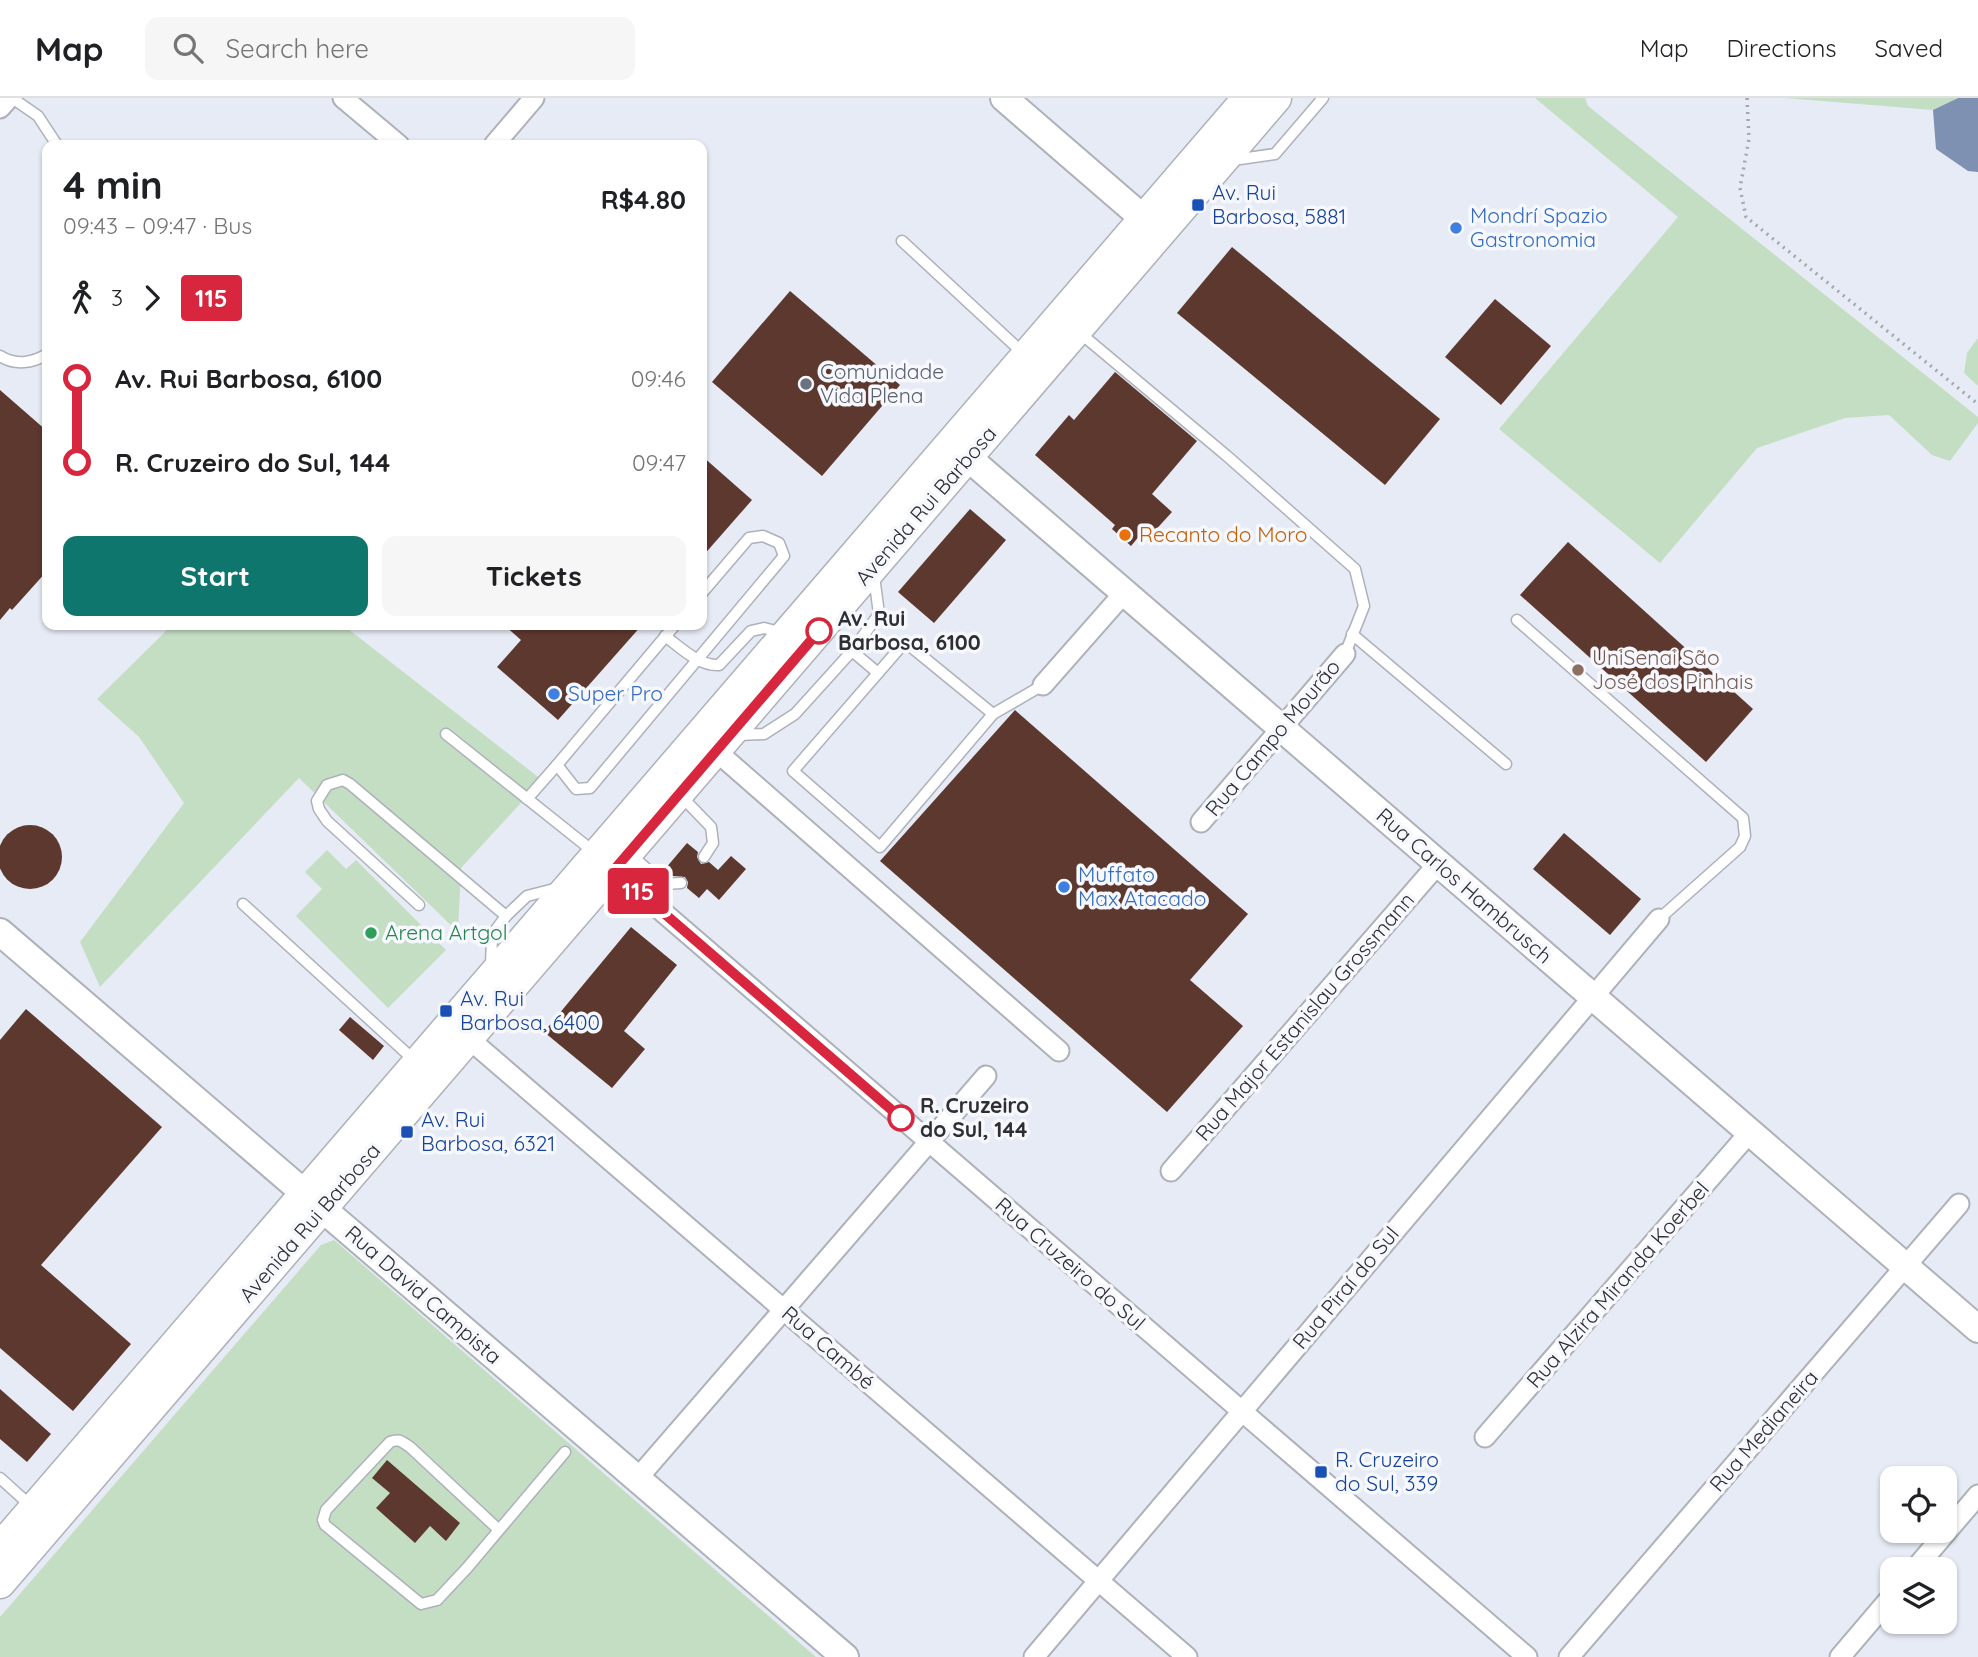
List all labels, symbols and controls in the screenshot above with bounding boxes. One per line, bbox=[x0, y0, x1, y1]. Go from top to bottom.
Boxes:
search box bbox=[145, 17, 635, 80]
text: Map bbox=[35, 28, 103, 69]
icon: search bbox=[169, 29, 207, 67]
text: Search here bbox=[225, 32, 369, 65]
text: Map bbox=[1640, 33, 1689, 63]
text: Directions bbox=[1727, 33, 1837, 63]
text: Saved bbox=[1875, 33, 1943, 63]
text: 4 min bbox=[63, 161, 163, 209]
place label: Av. Rui Barbosa, 5881 bbox=[1212, 179, 1346, 229]
text: R$4.80 bbox=[601, 183, 686, 216]
marker: Av. Rui Barbosa, 5881 bbox=[1190, 197, 1206, 213]
place label: Mondrí Spazio Gastronomia bbox=[1470, 202, 1608, 252]
text: 09:43 – 09:47 · Bus bbox=[63, 211, 252, 240]
marker: Mondrí Spazio Gastronomia bbox=[1448, 220, 1464, 236]
icon: walk bbox=[63, 279, 101, 317]
icon: forward bbox=[133, 279, 171, 317]
text: 3 bbox=[111, 283, 123, 312]
text: 115 bbox=[195, 283, 228, 313]
place label: Comunidade Vida Plena bbox=[820, 358, 944, 408]
text: Av. Rui Barbosa, 6100 bbox=[115, 362, 382, 395]
text: 09:46 bbox=[631, 364, 686, 393]
marker: Comunidade Vida Plena bbox=[798, 376, 814, 392]
street label: Avenida Rui Barbosa bbox=[849, 420, 1001, 590]
text: R. Cruzeiro do Sul, 144 bbox=[115, 446, 390, 479]
text: 09:47 bbox=[632, 448, 686, 477]
place label: Recanto do Moro bbox=[1139, 521, 1308, 547]
marker: Recanto do Moro bbox=[1117, 527, 1133, 543]
button: Start bbox=[63, 536, 368, 616]
button: Tickets bbox=[382, 536, 686, 616]
place label: Av. Rui Barbosa, 6100 bbox=[838, 605, 981, 655]
marker: Av. Rui Barbosa, 6100 bbox=[806, 618, 832, 644]
place label: UniSenai São José dos Pinhais bbox=[1592, 644, 1753, 694]
street label: Rua Campo Mourão bbox=[1199, 654, 1345, 821]
marker: UniSenai São José dos Pinhais bbox=[1570, 662, 1586, 678]
place label: Super Pro bbox=[568, 680, 663, 706]
marker: Super Pro bbox=[546, 686, 562, 702]
street label: Rua Carlos Hambrusch bbox=[1372, 802, 1558, 969]
place label: Muffato Max Atacado bbox=[1078, 861, 1206, 911]
line badge: 115 bbox=[598, 868, 678, 914]
text: 115 bbox=[622, 876, 654, 906]
marker: Muffato Max Atacado bbox=[1056, 879, 1072, 895]
street label: Rua Major Estanislau Grossmann bbox=[1189, 887, 1419, 1146]
place label: Arena Artgol bbox=[385, 919, 508, 945]
marker: Arena Artgol bbox=[363, 925, 379, 941]
place label: Av. Rui Barbosa, 6400 bbox=[460, 985, 600, 1035]
marker: Av. Rui Barbosa, 6400 bbox=[438, 1003, 454, 1019]
place label: R. Cruzeiro do Sul, 144 bbox=[920, 1092, 1029, 1142]
marker: R. Cruzeiro do Sul, 144 bbox=[888, 1105, 914, 1131]
place label: Av. Rui Barbosa, 6321 bbox=[421, 1106, 555, 1156]
marker: Av. Rui Barbosa, 6321 bbox=[399, 1124, 415, 1140]
street label: Avenida Rui Barbosa bbox=[233, 1137, 385, 1307]
street label: Rua Alzira Miranda Koerbel bbox=[1520, 1176, 1714, 1393]
street label: Rua Cruzeiro do Sul bbox=[990, 1191, 1151, 1335]
street label: Rua David Campista bbox=[340, 1219, 507, 1369]
street label: Rua Piraí do Sul bbox=[1286, 1221, 1404, 1354]
street label: Rua Cambé bbox=[777, 1300, 880, 1395]
street label: Rua Medianeira bbox=[1703, 1364, 1823, 1496]
place label: R. Cruzeiro do Sul, 339 bbox=[1335, 1446, 1439, 1496]
marker: R. Cruzeiro do Sul, 339 bbox=[1313, 1464, 1329, 1480]
map controls bbox=[1880, 1466, 1957, 1634]
button: locate bbox=[1880, 1466, 1957, 1543]
button: layers bbox=[1880, 1557, 1957, 1634]

